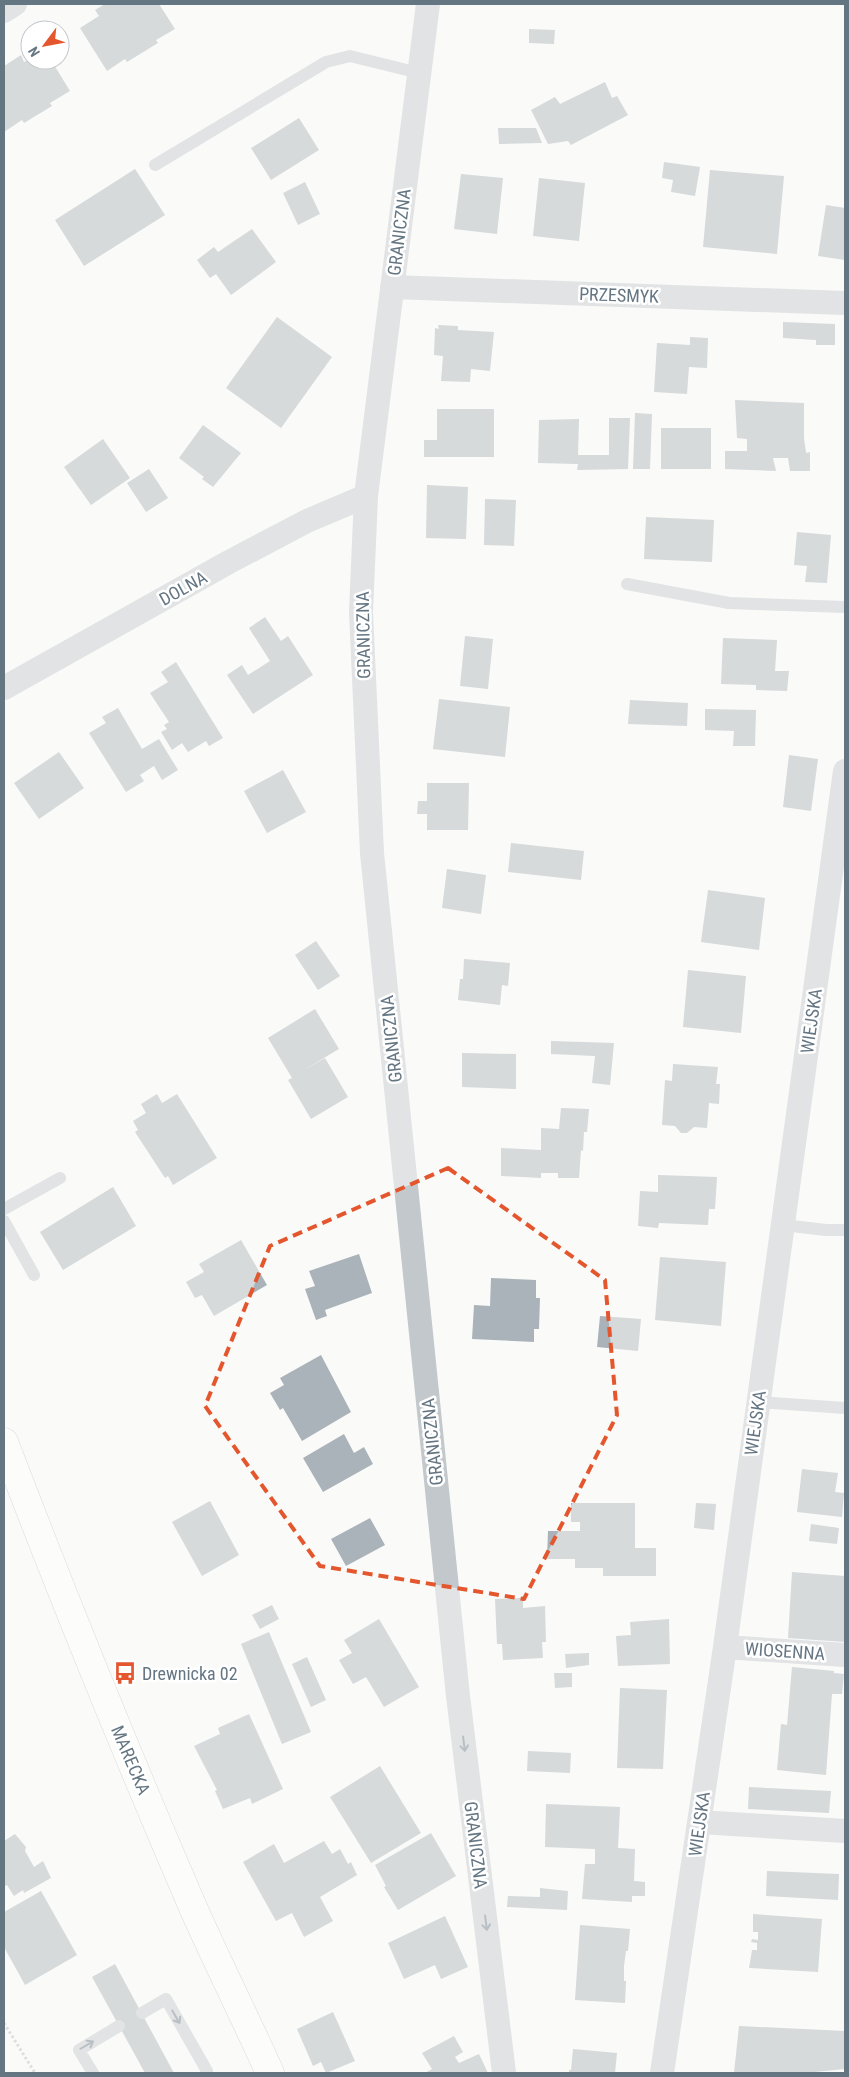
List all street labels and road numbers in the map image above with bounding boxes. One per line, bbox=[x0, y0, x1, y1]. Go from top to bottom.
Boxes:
street label: GRANICZNA bbox=[383, 187, 415, 277]
street label: PRZESMYK bbox=[579, 283, 659, 307]
street label: DOLNA bbox=[155, 566, 211, 610]
street label: GRANICZNA bbox=[352, 590, 374, 679]
street label: WIEJSKA bbox=[796, 987, 826, 1055]
street label: GRANICZNA bbox=[376, 994, 406, 1084]
street label: WIEJSKA bbox=[740, 1389, 770, 1457]
street label: GRANICZNA bbox=[417, 1397, 447, 1487]
street label: WIOSENNA bbox=[744, 1638, 826, 1664]
street label: MARECKA bbox=[107, 1722, 155, 1798]
street label: WIEJSKA bbox=[684, 1790, 714, 1858]
street label: GRANICZNA bbox=[460, 1800, 492, 1890]

